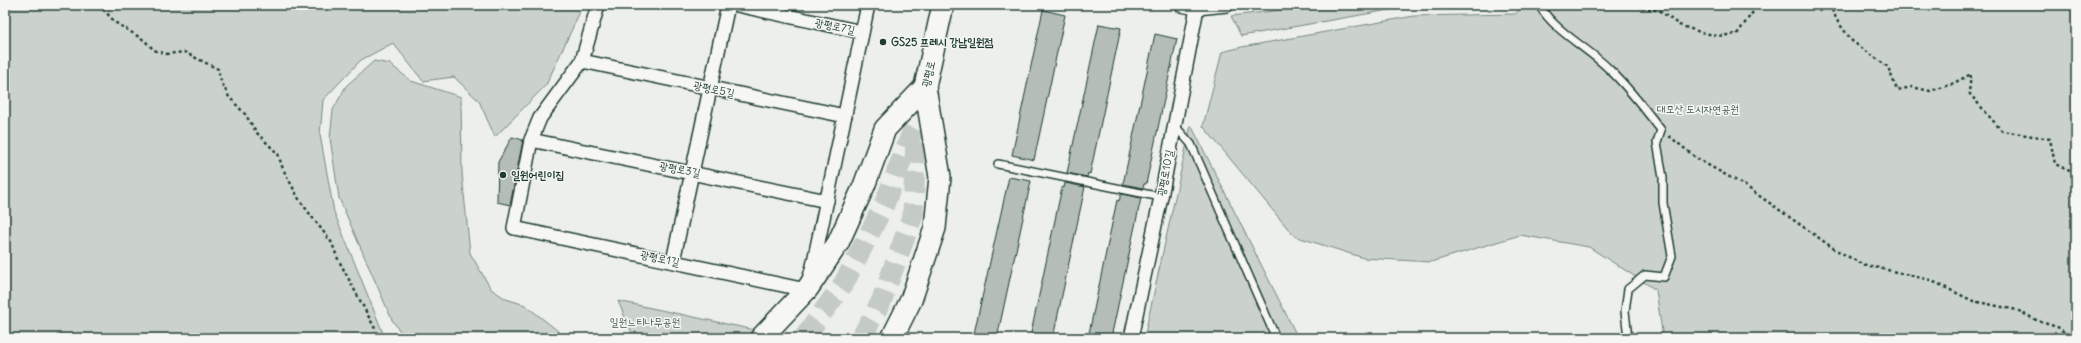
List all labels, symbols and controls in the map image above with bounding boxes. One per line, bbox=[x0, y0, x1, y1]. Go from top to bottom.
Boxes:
street label: 광평로7길 bbox=[814, 15, 857, 37]
place label: GS25 프레시 강남일원점 bbox=[891, 35, 994, 49]
marker: GS25 프레시 강남일원점 bbox=[878, 37, 888, 47]
street label: 광평로 bbox=[918, 59, 938, 89]
street label: 광평로5길 bbox=[692, 78, 736, 100]
park label: 대모산 도시자연공원 bbox=[1657, 102, 1739, 116]
street label: 광평로10길 bbox=[1154, 148, 1176, 197]
street label: 광평로3길 bbox=[658, 158, 702, 180]
place label: 일원어린이집 bbox=[511, 168, 564, 182]
marker: 일원어린이집 bbox=[498, 170, 508, 180]
street label: 광평로1길 bbox=[639, 247, 681, 269]
park label: 일원느티나무공원 bbox=[610, 315, 681, 329]

